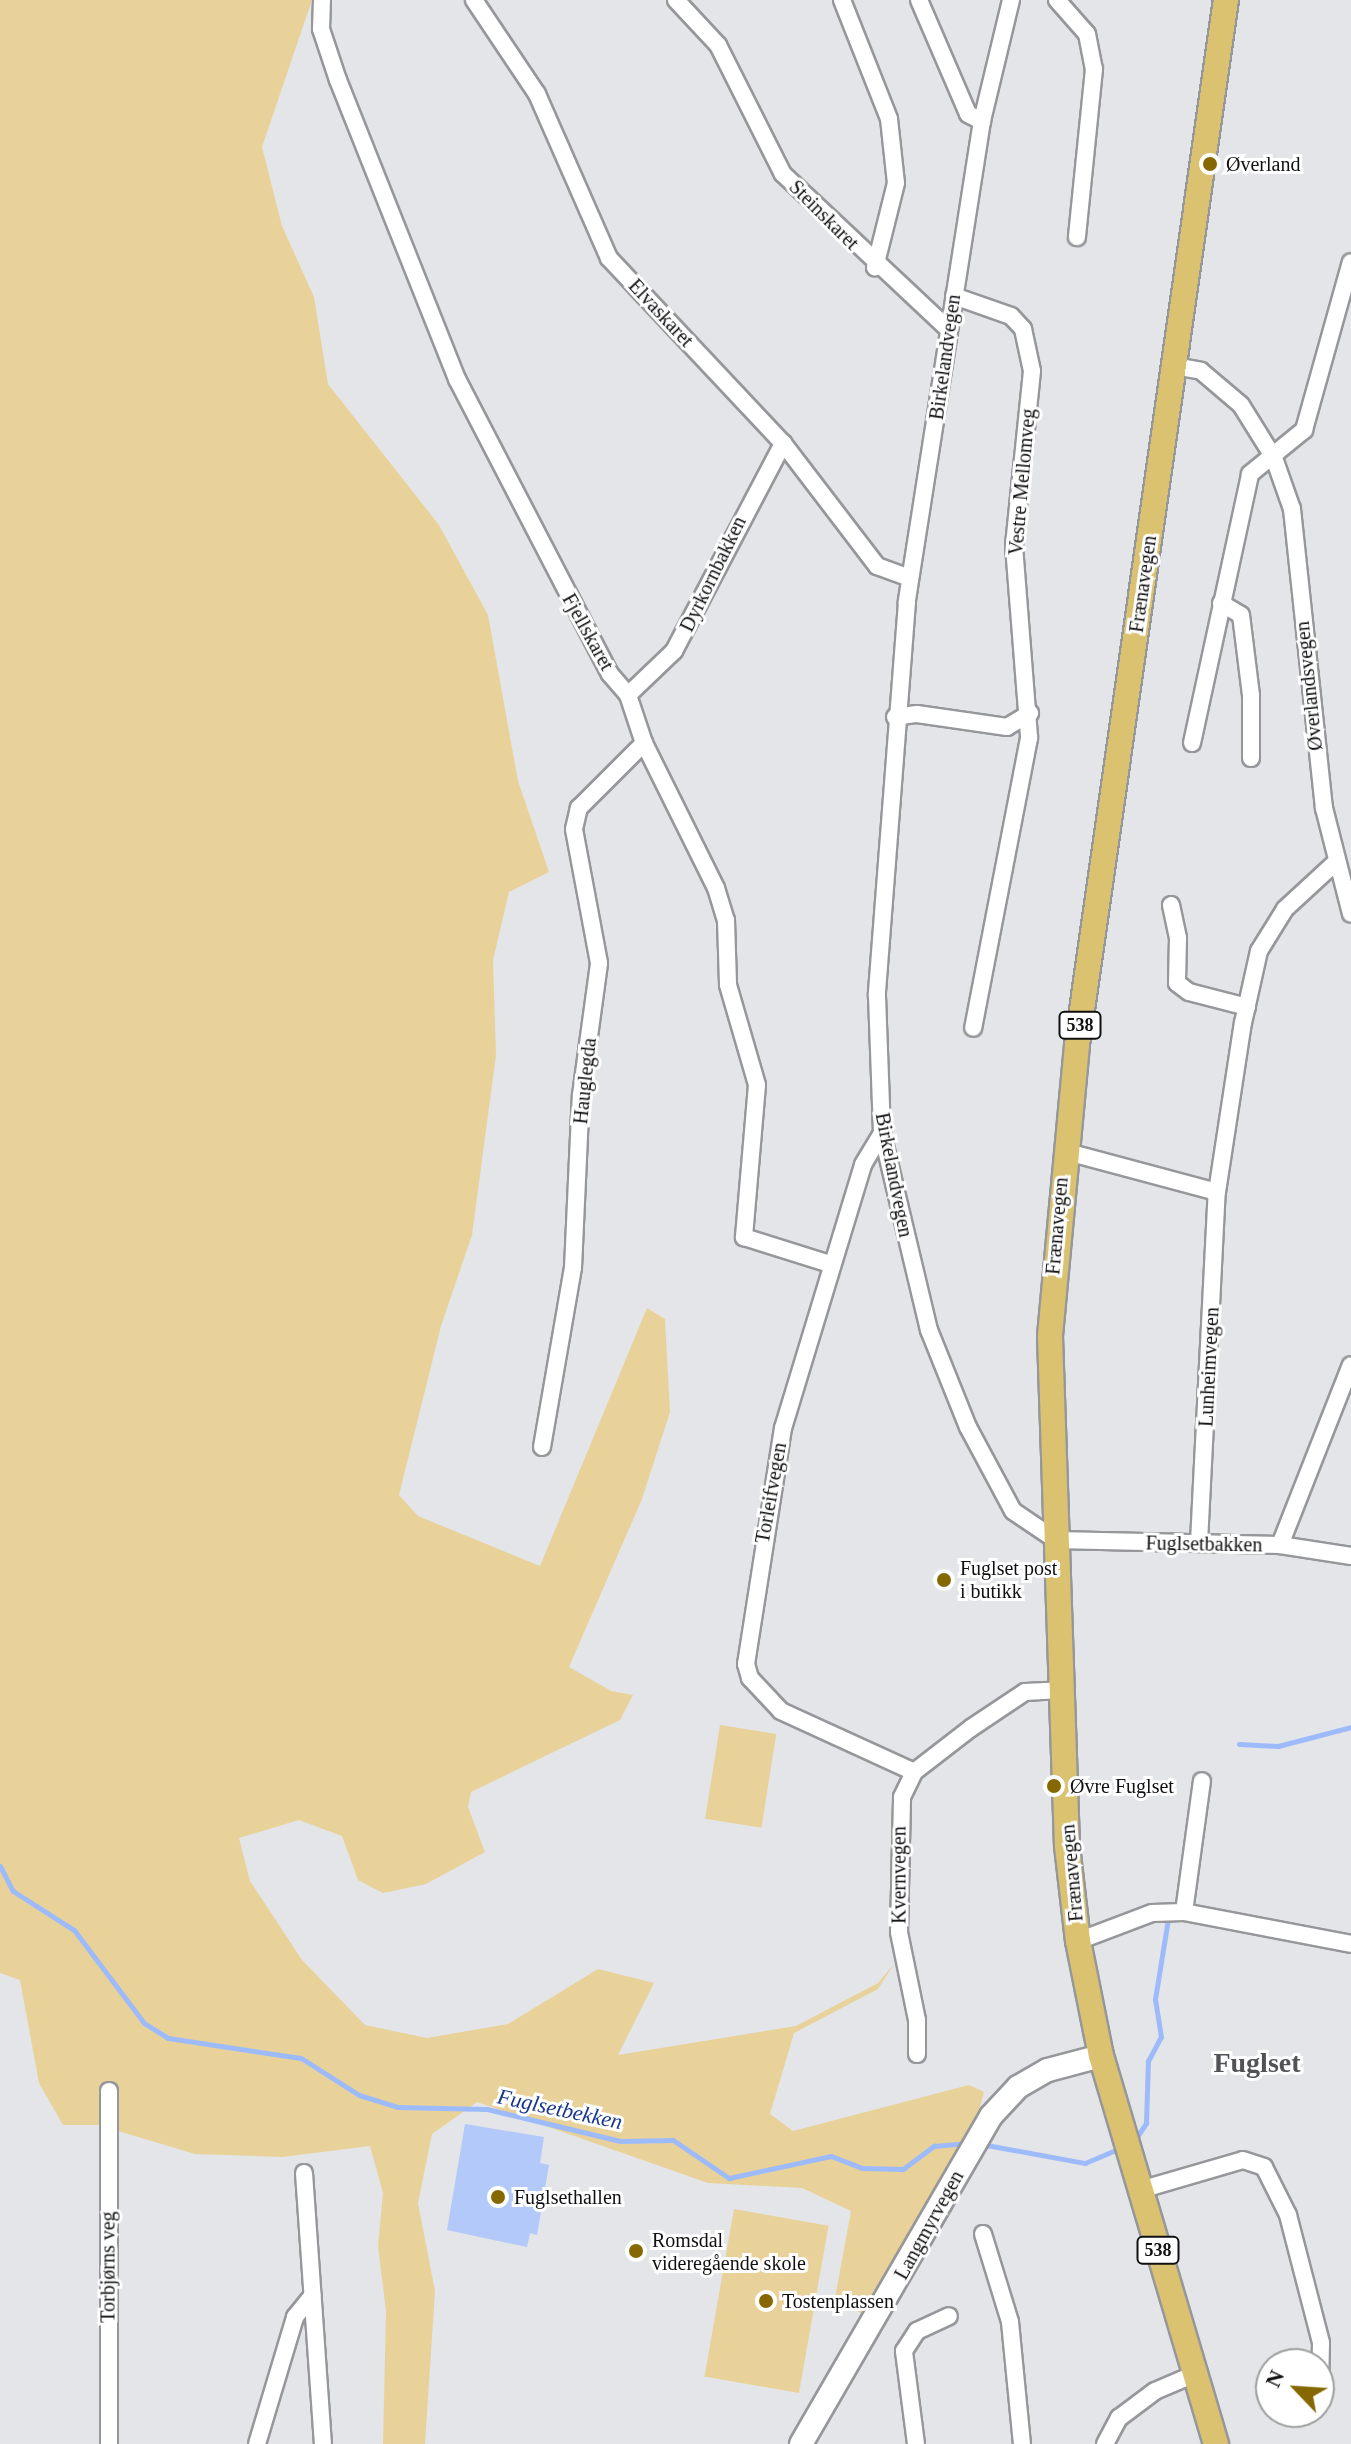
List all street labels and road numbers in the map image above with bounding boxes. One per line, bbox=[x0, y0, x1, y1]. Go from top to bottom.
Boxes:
street label: Steinskaret bbox=[784, 175, 864, 255]
street label: Elvaskaret bbox=[623, 274, 699, 352]
street label: Birkelandvegen bbox=[924, 293, 966, 421]
street label: Vestre Mellomveg bbox=[1004, 408, 1040, 556]
street label: Dyrkornbakken bbox=[675, 512, 751, 636]
street label: Frænavegen bbox=[1124, 534, 1162, 634]
street label: Fjellskaret bbox=[557, 589, 619, 675]
street label: Øverlandsvegen bbox=[1290, 620, 1328, 752]
road number: 538 bbox=[1058, 1011, 1102, 1039]
street label: Hauglegda bbox=[569, 1037, 601, 1125]
street label: Birkelandvegen bbox=[870, 1111, 918, 1239]
street label: Frænavegen bbox=[1041, 1176, 1073, 1276]
street label: Lunheimvegen bbox=[1194, 1306, 1224, 1428]
street label: Torleifvegen bbox=[750, 1441, 792, 1545]
street label: Fuglsetbakken bbox=[1145, 1531, 1263, 1557]
street label: Frænavegen bbox=[1056, 1823, 1088, 1923]
street label: Kvernvegen bbox=[887, 1826, 911, 1924]
street label: Langmyrvegen bbox=[889, 2166, 969, 2284]
street label: Torbjørns veg bbox=[96, 2211, 120, 2323]
road number: 538 bbox=[1136, 2236, 1180, 2264]

